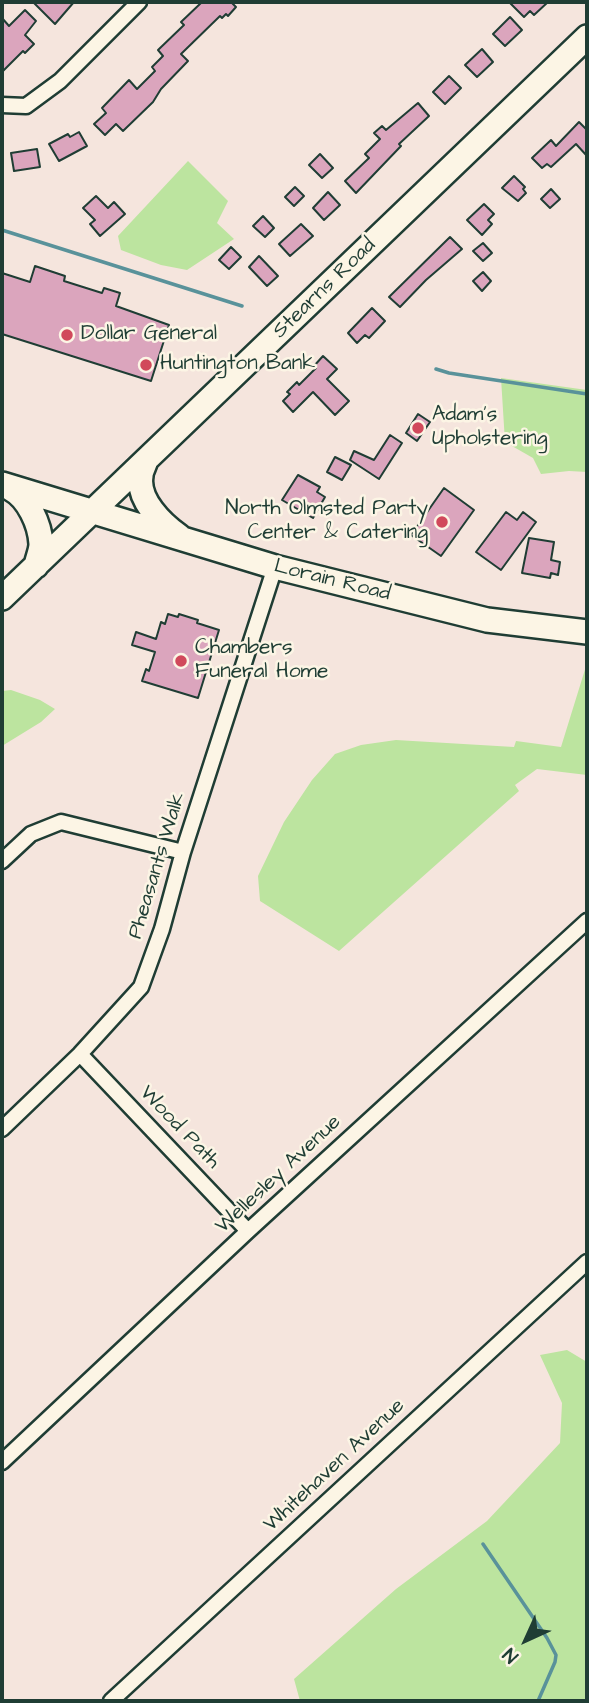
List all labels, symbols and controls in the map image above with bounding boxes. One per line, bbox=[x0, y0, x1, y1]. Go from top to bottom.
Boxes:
street label: Stearns Road bbox=[268, 234, 382, 344]
place label: Dollar General bbox=[81, 322, 217, 348]
marker: Dollar General bbox=[59, 327, 75, 343]
place label: Huntington Bank bbox=[160, 352, 315, 378]
marker: Huntington Bank bbox=[138, 357, 154, 373]
place label: Adam's Upholstering bbox=[432, 403, 547, 453]
marker: Adam's Upholstering bbox=[410, 420, 426, 436]
place label: North Olmsted Party Center & Catering bbox=[225, 497, 428, 547]
marker: North Olmsted Party Center & Catering bbox=[434, 514, 450, 530]
street label: Lorain Road bbox=[271, 554, 393, 608]
place label: Chambers Funeral Home bbox=[195, 636, 328, 686]
marker: Chambers Funeral Home bbox=[173, 653, 189, 669]
street label: Pheasants Walk bbox=[124, 790, 192, 942]
street label: Wood Path bbox=[133, 1081, 225, 1175]
street label: Wellesley Avenue bbox=[211, 1110, 347, 1240]
street label: Whitehaven Avenue bbox=[259, 1394, 411, 1538]
north arrow bbox=[491, 1605, 561, 1675]
text: N bbox=[497, 1641, 525, 1669]

